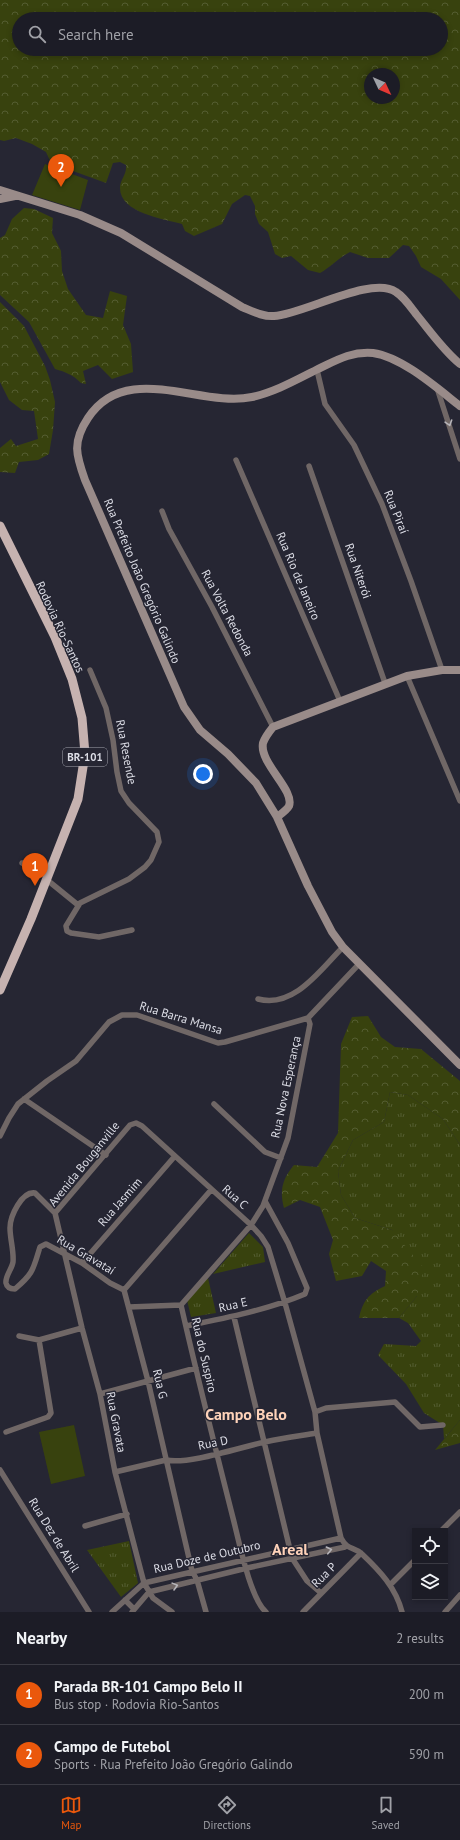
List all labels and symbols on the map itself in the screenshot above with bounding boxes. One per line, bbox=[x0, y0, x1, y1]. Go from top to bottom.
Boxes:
north arrow bbox=[364, 68, 400, 104]
pin: 2 bbox=[48, 154, 74, 187]
one-way arrow bbox=[444, 420, 453, 427]
street label: Rua Piraí bbox=[381, 488, 412, 536]
street label: Rua Prefeito João Gregório Galindo bbox=[101, 496, 184, 666]
street label: Rua Rio de Janeiro bbox=[273, 530, 324, 622]
street label: Rua Niterói bbox=[342, 541, 375, 601]
street label: Rua Volta Redonda bbox=[198, 567, 257, 659]
street label: Rodovia Rio-Santos bbox=[33, 579, 88, 675]
street label: Rua Resende bbox=[113, 718, 140, 786]
road number: BR-101 bbox=[63, 748, 107, 766]
your location bbox=[193, 764, 213, 784]
pin: 1 bbox=[22, 853, 48, 886]
street label: Rua Barra Mansa bbox=[138, 998, 224, 1037]
street label: Rua Nova Esperança bbox=[267, 1034, 304, 1139]
street label: Avenida Bouganville bbox=[45, 1118, 122, 1209]
street label: Rua Jasmim bbox=[94, 1174, 145, 1229]
street label: Rua C bbox=[219, 1181, 251, 1212]
street label: Rua Gravataí bbox=[55, 1231, 118, 1278]
street label: Rua E bbox=[217, 1294, 249, 1315]
street label: Rua do Suspiro bbox=[189, 1316, 220, 1394]
street label: Rua G bbox=[150, 1368, 171, 1400]
street label: Rua Gravata bbox=[103, 1390, 130, 1454]
district label: Campo Belo bbox=[205, 1404, 287, 1424]
street label: Rua D bbox=[196, 1432, 230, 1453]
street label: Rua Dez de Abril bbox=[26, 1495, 83, 1575]
street label: Rua Doze de Outubro bbox=[152, 1537, 262, 1576]
district label: Areal bbox=[272, 1539, 308, 1559]
one-way arrow bbox=[326, 1547, 332, 1555]
street label: Rua P bbox=[308, 1559, 340, 1590]
one-way arrow bbox=[171, 1582, 178, 1590]

